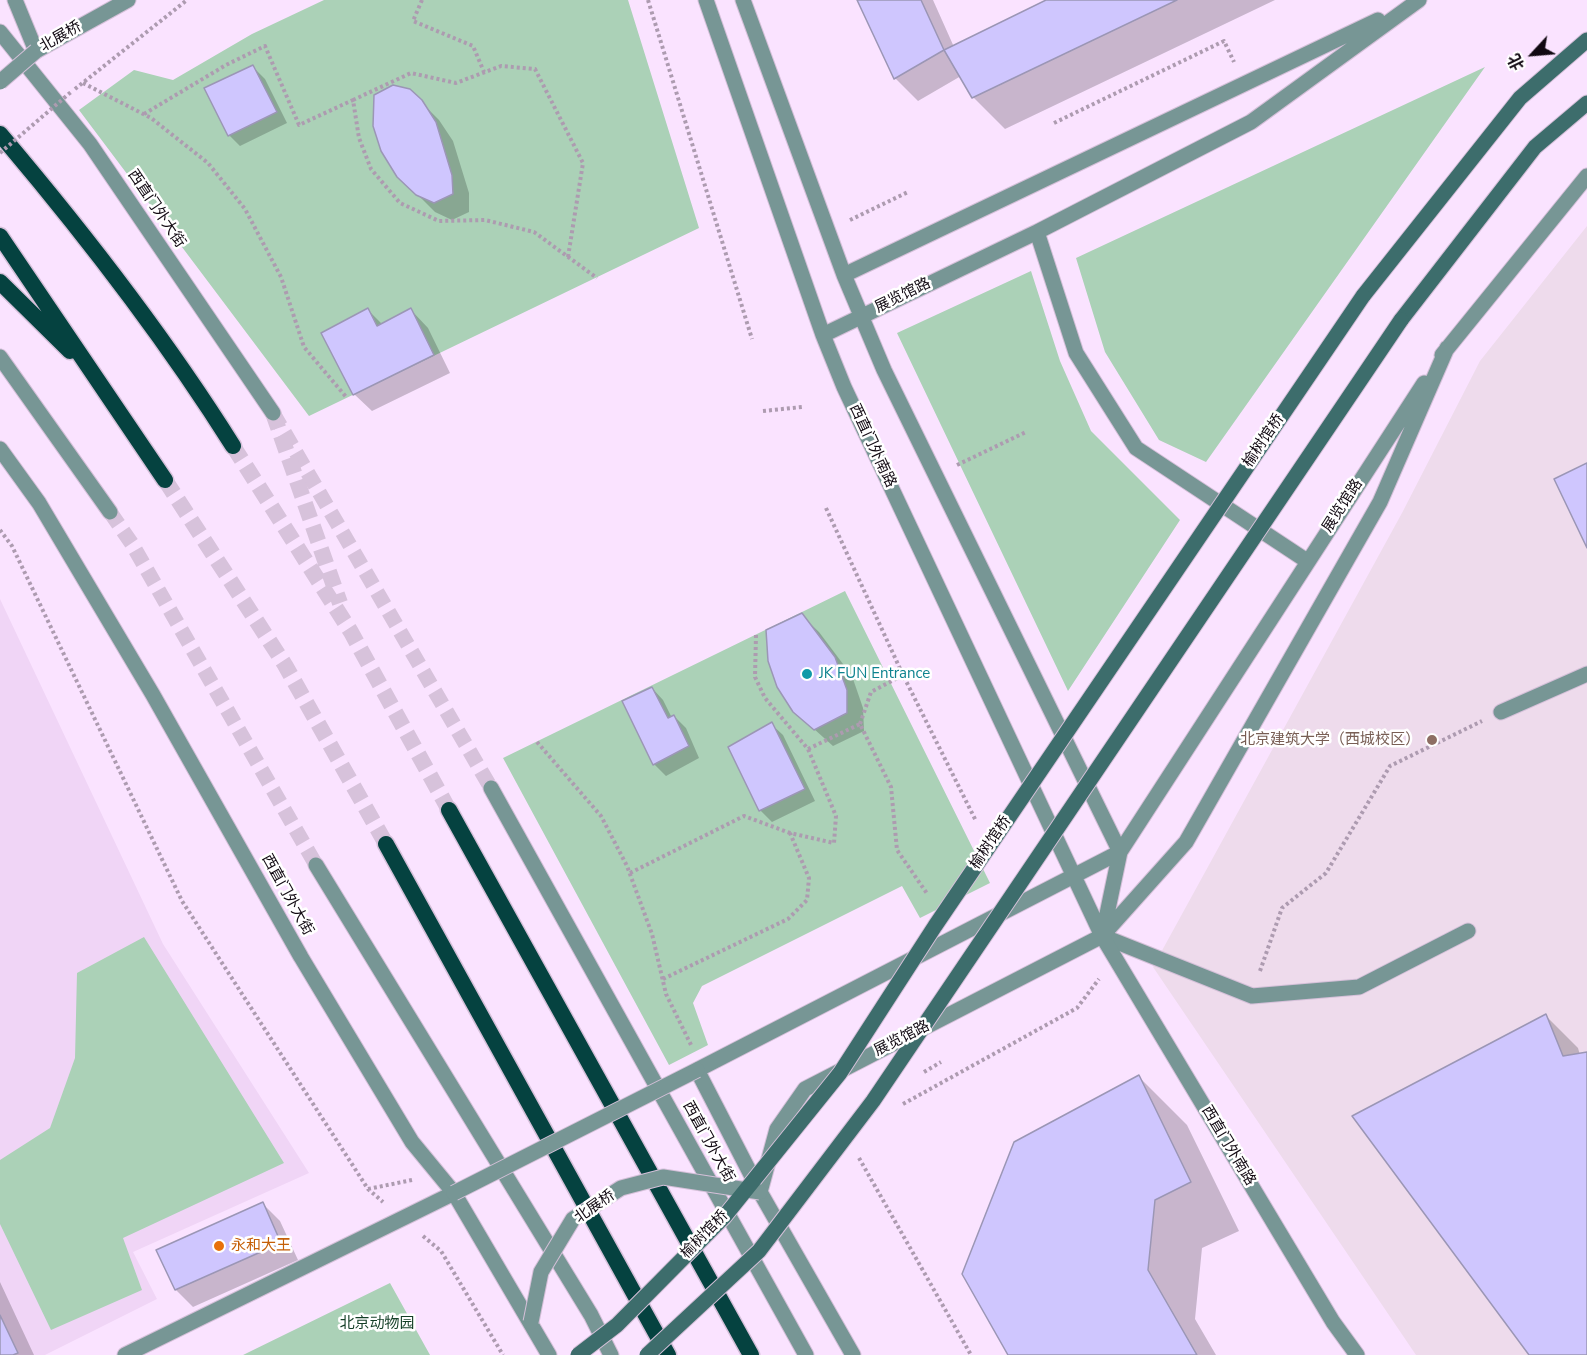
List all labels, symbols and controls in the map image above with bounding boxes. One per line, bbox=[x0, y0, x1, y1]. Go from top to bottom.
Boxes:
street label: 北展桥 bbox=[37, 18, 85, 56]
north arrow bbox=[1503, 24, 1563, 84]
text: 北 bbox=[1503, 50, 1530, 74]
street label: 西直门外大街 bbox=[123, 167, 189, 251]
street label: 展览馆路 bbox=[872, 275, 934, 317]
street label: 西直门外南路 bbox=[845, 401, 899, 491]
street label: 榆树馆桥 bbox=[1240, 411, 1288, 471]
street label: 展览馆路 bbox=[1319, 476, 1367, 536]
place label: JK FUN Entrance bbox=[819, 665, 930, 683]
marker: JK FUN Entrance bbox=[800, 667, 814, 681]
place label: 北京建筑大学（西城校区） bbox=[1240, 731, 1420, 749]
marker: 北京建筑大学（西城校区） bbox=[1425, 733, 1439, 747]
street label: 榆树馆桥 bbox=[967, 813, 1015, 873]
street label: 西直门外大街 bbox=[257, 851, 317, 939]
street label: 展览馆路 bbox=[871, 1017, 933, 1061]
street label: 西直门外大街 bbox=[678, 1098, 738, 1186]
street label: 西直门外南路 bbox=[1197, 1103, 1259, 1189]
street label: 北展桥 bbox=[571, 1187, 619, 1227]
street label: 榆树馆桥 bbox=[678, 1207, 732, 1263]
place label: 永和大王 bbox=[231, 1237, 291, 1255]
marker: 永和大王 bbox=[212, 1239, 226, 1253]
park label: 北京动物园 bbox=[340, 1315, 414, 1333]

